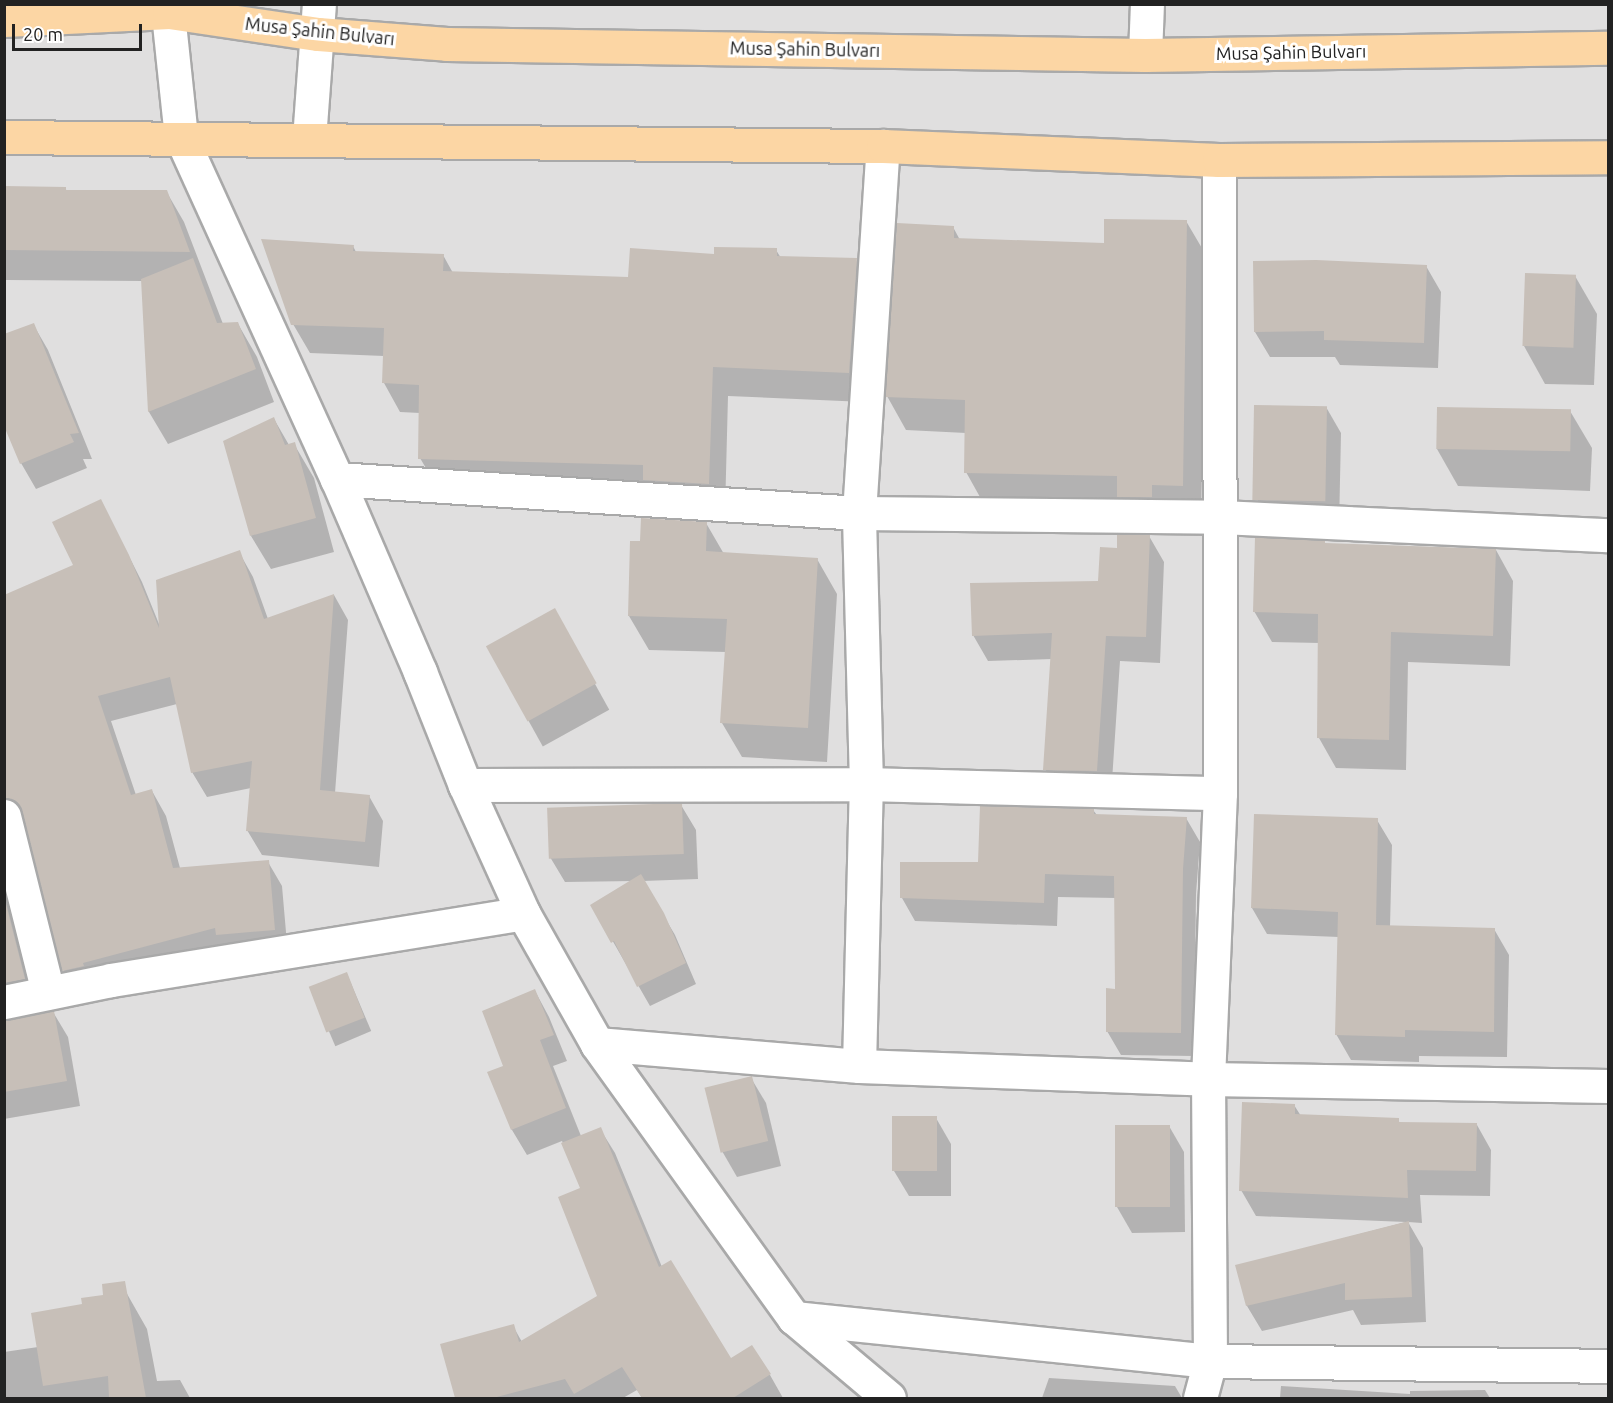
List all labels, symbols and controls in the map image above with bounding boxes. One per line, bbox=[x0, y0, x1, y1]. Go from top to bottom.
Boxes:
scale bar bbox=[15, 12, 146, 50]
street label: Musa Şahin Bulvarı bbox=[244, 12, 396, 50]
text: 20 m bbox=[23, 24, 63, 44]
street label: Musa Şahin Bulvarı bbox=[730, 37, 880, 61]
street label: Musa Şahin Bulvarı bbox=[1216, 40, 1366, 64]

